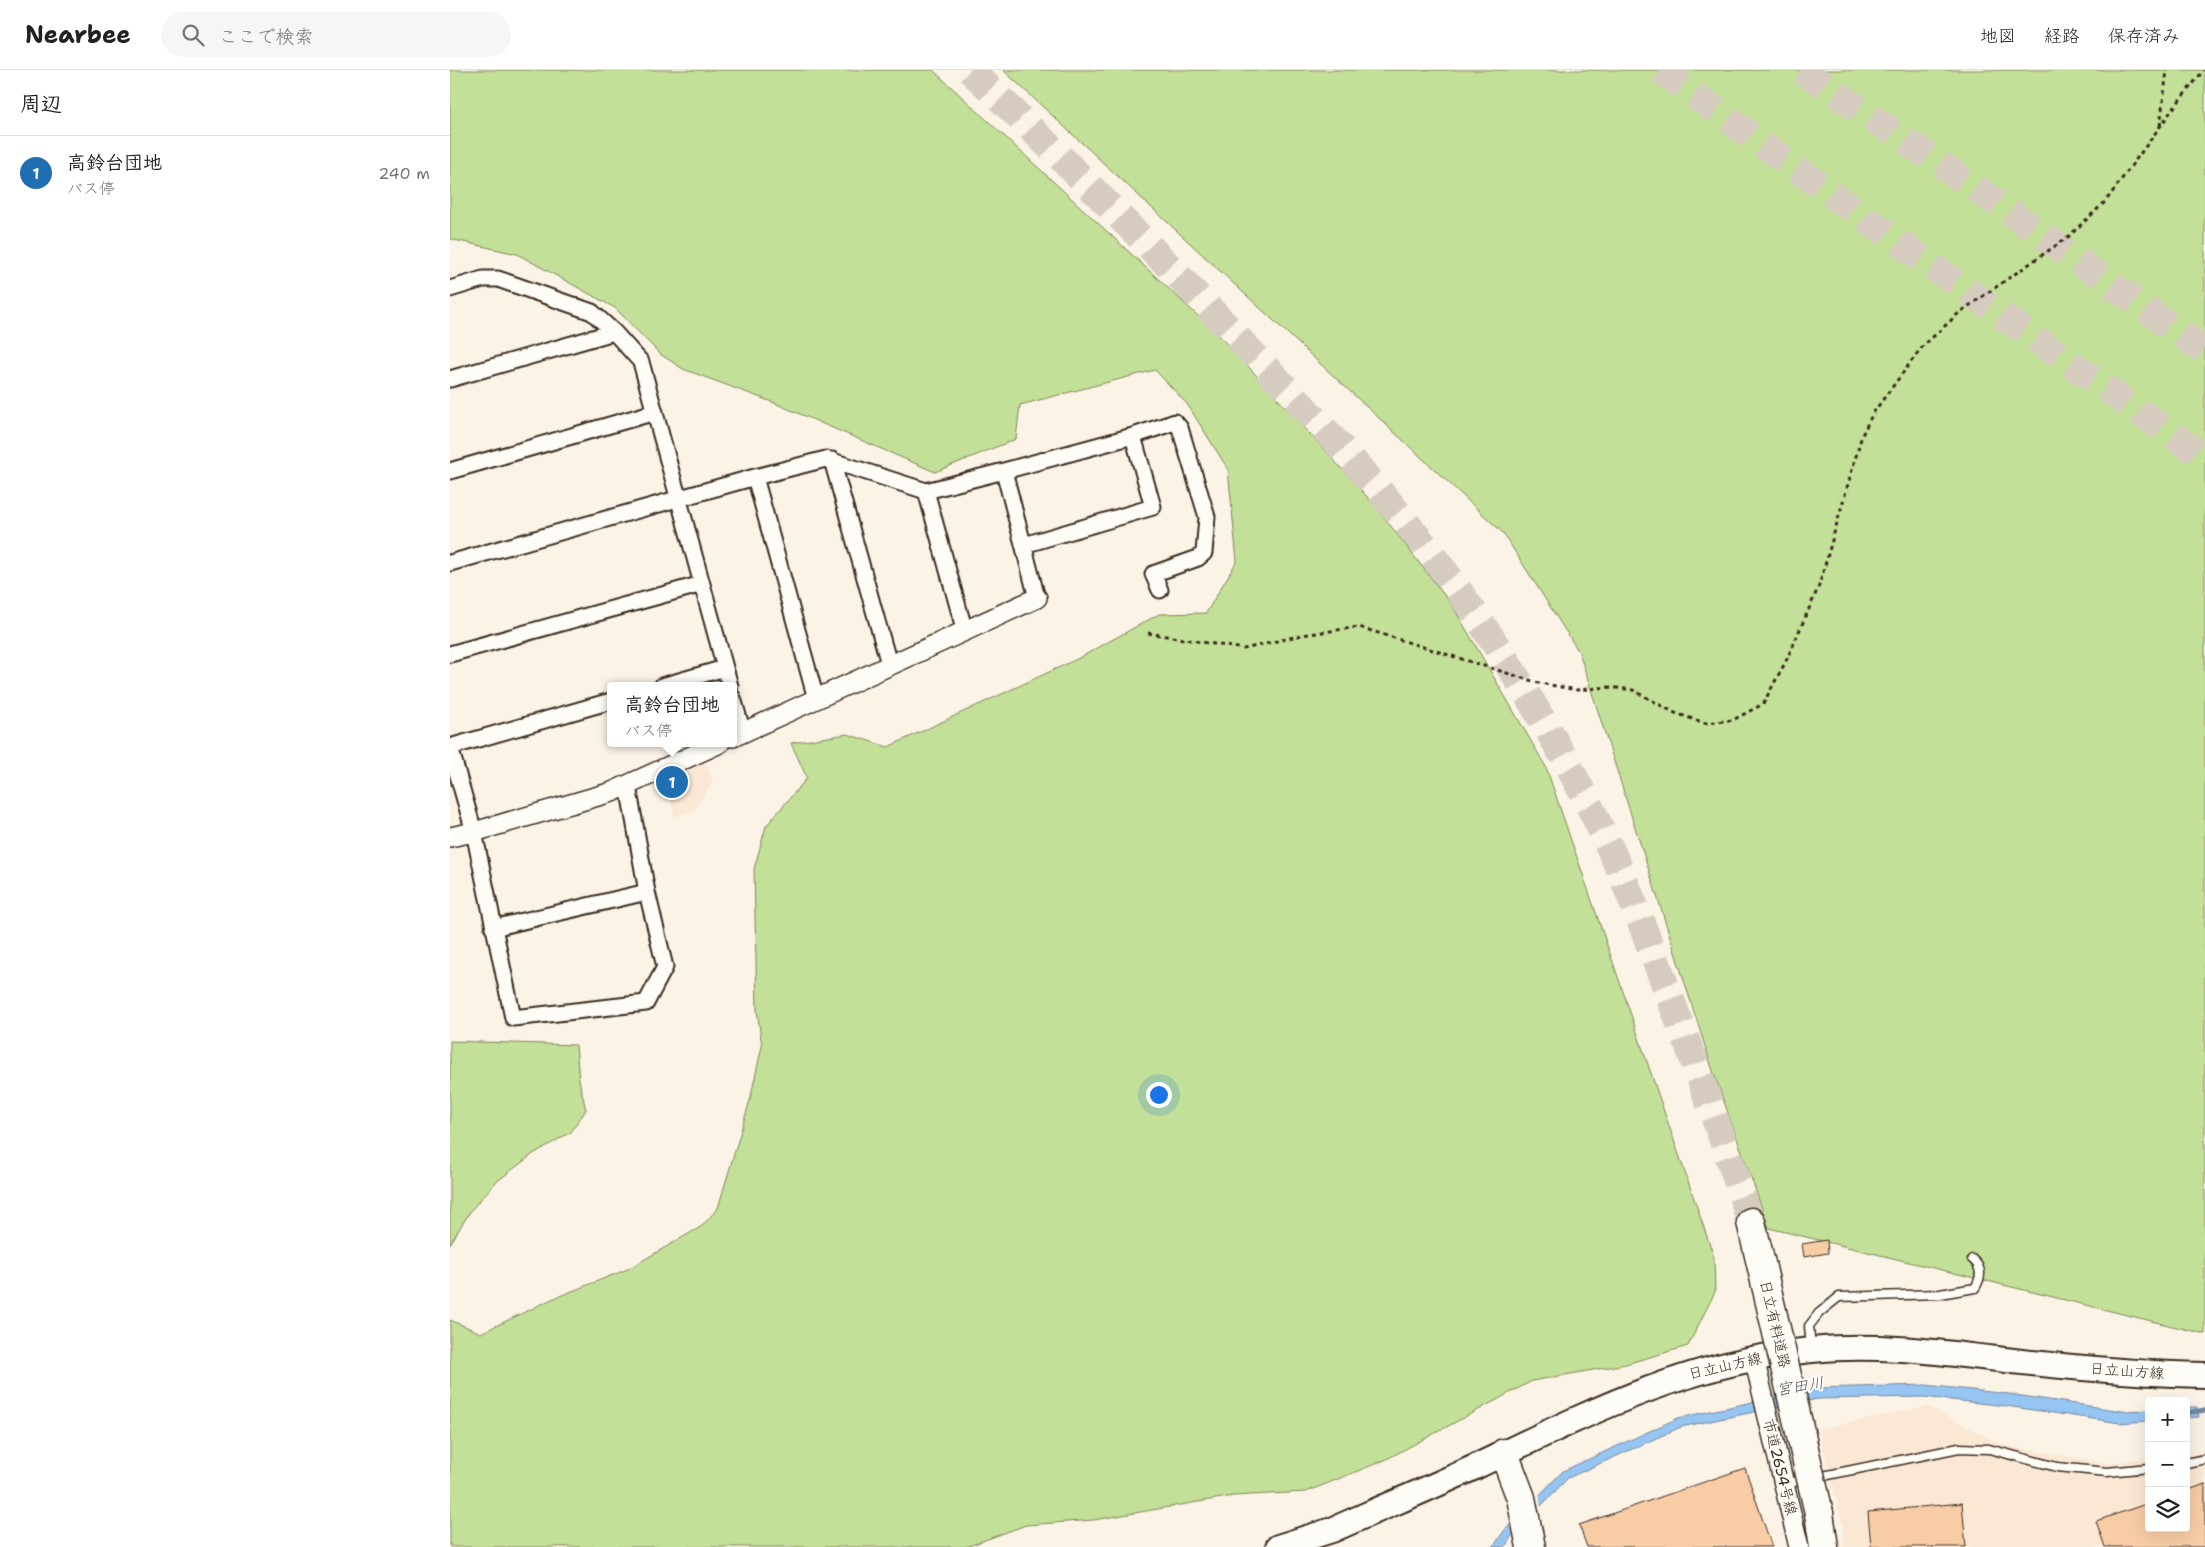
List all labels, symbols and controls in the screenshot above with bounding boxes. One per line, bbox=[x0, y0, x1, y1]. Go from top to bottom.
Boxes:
search box bbox=[161, 12, 511, 57]
text: Nearbee bbox=[25, 19, 131, 51]
icon: search bbox=[179, 21, 207, 49]
text: ここで検索 bbox=[219, 24, 314, 49]
text: 地図 bbox=[1980, 24, 2016, 48]
text: 経路 bbox=[2044, 24, 2080, 48]
text: 保存済み bbox=[2108, 24, 2180, 48]
text: 周辺 bbox=[20, 90, 62, 118]
text: 高鈴台団地 bbox=[67, 150, 162, 175]
text: 1 bbox=[32, 163, 40, 184]
text: 240 m bbox=[378, 163, 430, 184]
text: バス停 bbox=[67, 178, 115, 199]
popup bbox=[607, 682, 737, 747]
text: 高鈴台団地 bbox=[624, 692, 720, 717]
text: バス停 bbox=[624, 720, 673, 741]
pin: 1 bbox=[656, 763, 688, 801]
your location bbox=[1146, 1082, 1172, 1108]
street label: 日立有料道路 bbox=[1755, 1278, 1795, 1370]
street label: 日立山方線 bbox=[1686, 1348, 1764, 1384]
street label: 日立山方線 bbox=[2089, 1358, 2165, 1384]
water label: 宮田川 bbox=[1775, 1372, 1825, 1400]
map controls bbox=[2145, 1397, 2190, 1532]
button: + bbox=[2145, 1397, 2190, 1442]
street label: 市道2654号線 bbox=[1758, 1417, 1802, 1517]
button: − bbox=[2145, 1442, 2190, 1487]
button: layers bbox=[2145, 1487, 2190, 1532]

